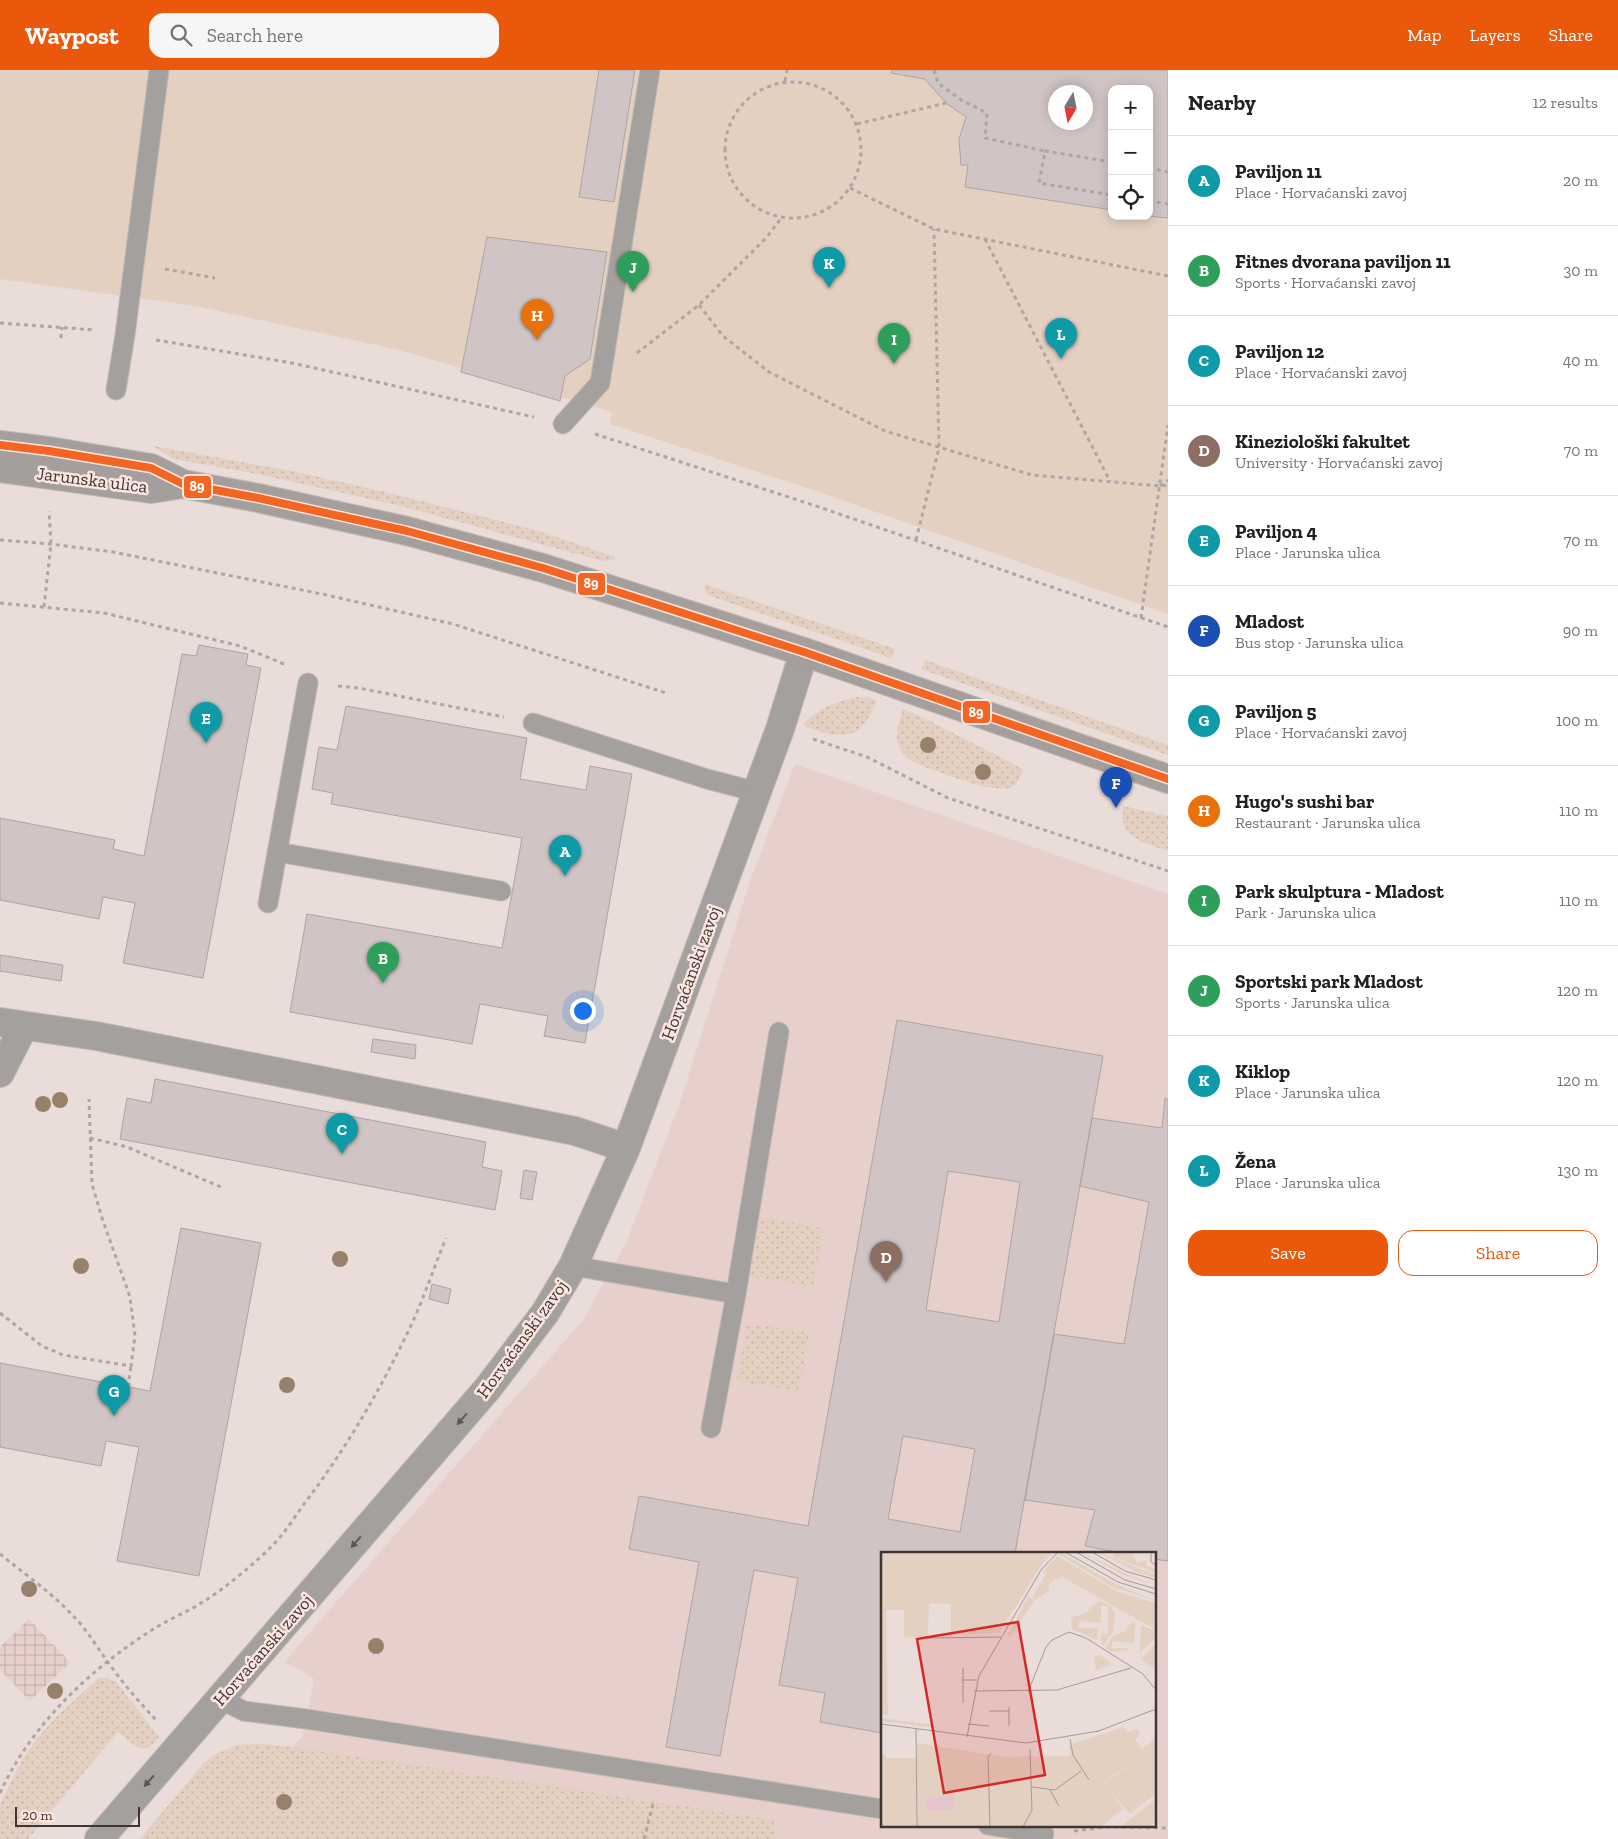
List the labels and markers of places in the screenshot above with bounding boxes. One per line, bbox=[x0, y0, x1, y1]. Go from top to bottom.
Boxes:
pin: K bbox=[813, 247, 845, 288]
pin: J bbox=[617, 251, 649, 292]
pin: H bbox=[521, 299, 553, 340]
pin: L bbox=[1045, 318, 1077, 359]
pin: I bbox=[878, 323, 910, 364]
pin: E bbox=[190, 702, 222, 743]
pin: F bbox=[1100, 767, 1132, 808]
pin: A bbox=[549, 835, 581, 876]
pin: B bbox=[367, 942, 399, 983]
pin: C bbox=[326, 1113, 358, 1154]
pin: D bbox=[870, 1241, 902, 1282]
pin: G bbox=[98, 1375, 130, 1416]

